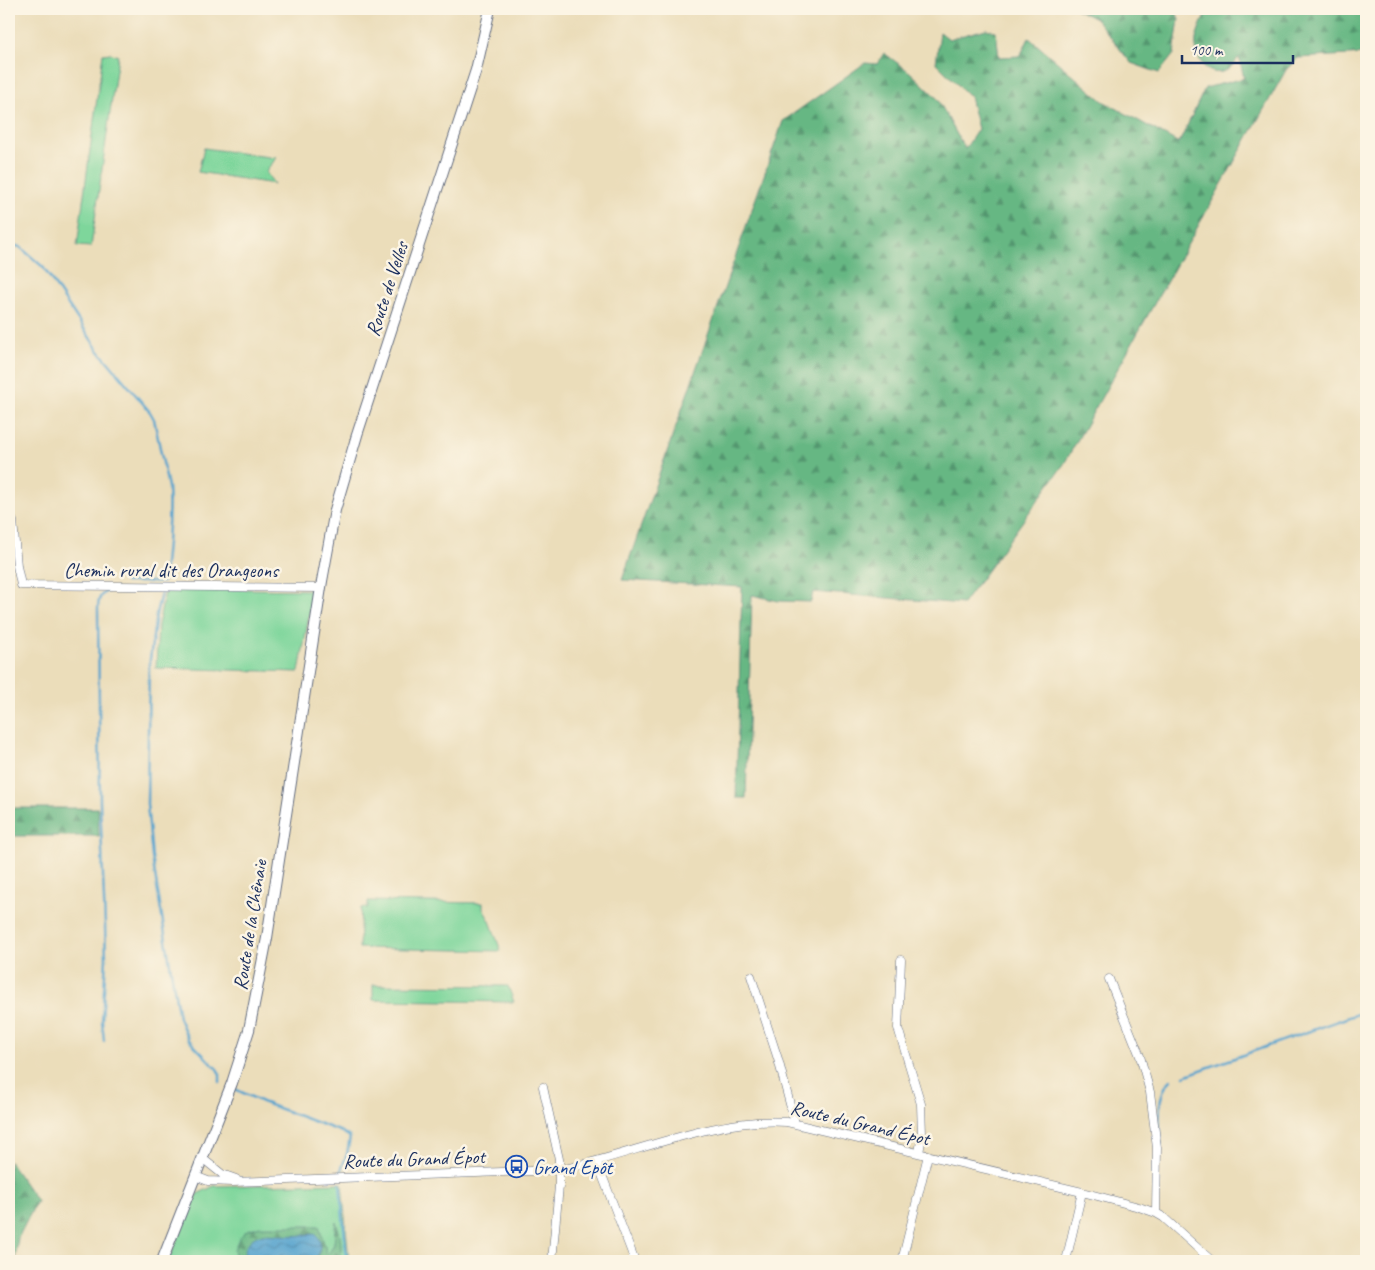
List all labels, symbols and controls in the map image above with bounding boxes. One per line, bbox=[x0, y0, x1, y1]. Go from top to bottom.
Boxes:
scale bar bbox=[1182, 32, 1294, 64]
text: 100 m bbox=[1190, 41, 1224, 60]
street label: Route de Velles bbox=[360, 236, 415, 339]
street label: Chemin rural dit des Orangeons bbox=[64, 558, 280, 583]
street label: Route de la Chênaie bbox=[227, 857, 273, 992]
street label: Route du Grand Épot bbox=[788, 1095, 934, 1152]
street label: Route du Grand Épot bbox=[343, 1144, 488, 1174]
bus stop icon: Grand Epôt bbox=[505, 1155, 529, 1179]
place label: Grand Epôt bbox=[533, 1155, 614, 1180]

